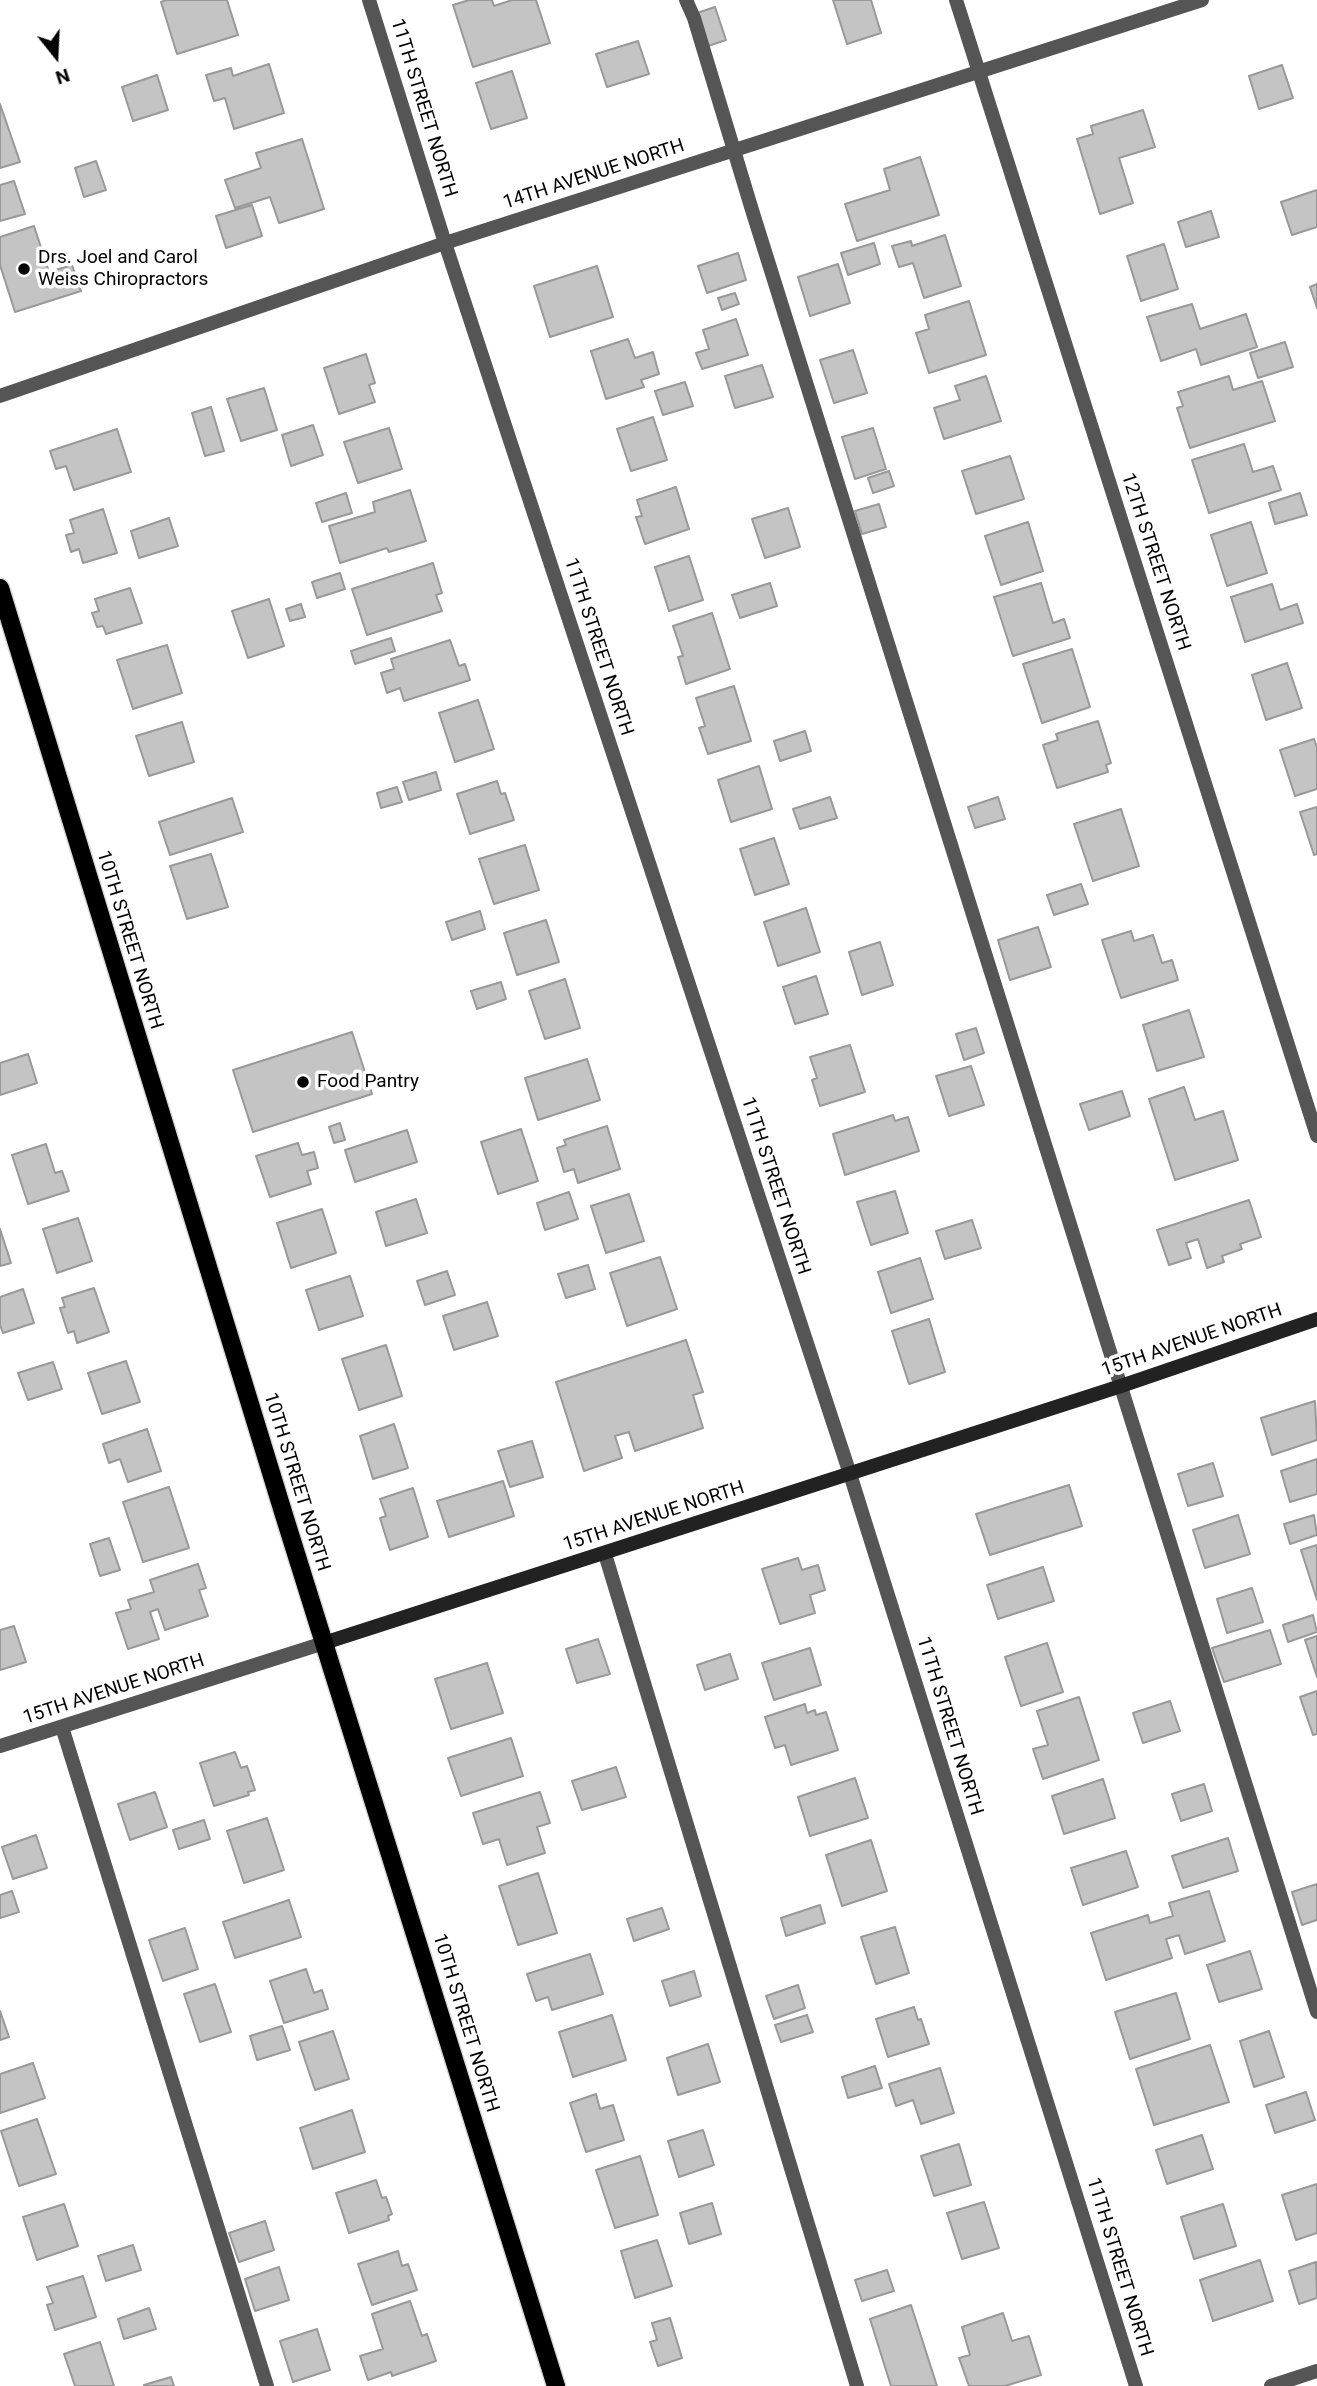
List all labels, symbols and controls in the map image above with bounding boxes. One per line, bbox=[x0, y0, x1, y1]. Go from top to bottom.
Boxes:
street label: 11TH STREET NORTH bbox=[385, 16, 461, 200]
north arrow bbox=[21, 21, 91, 91]
text: N bbox=[53, 63, 73, 89]
street label: 14TH AVENUE NORTH bbox=[500, 135, 688, 215]
place label: Drs. Joel and Carol Weiss Chiropractors bbox=[38, 247, 208, 291]
marker: Drs. Joel and Carol Weiss Chiropractors bbox=[16, 261, 32, 277]
street label: 12TH STREET NORTH bbox=[1115, 470, 1195, 654]
street label: 11TH STREET NORTH bbox=[558, 555, 638, 739]
street label: 10TH STREET NORTH bbox=[91, 848, 167, 1032]
place label: Food Pantry bbox=[317, 1071, 419, 1093]
marker: Food Pantry bbox=[295, 1074, 311, 1090]
street label: 11TH STREET NORTH bbox=[735, 1094, 815, 1278]
street label: 15TH AVENUE NORTH bbox=[1099, 1299, 1285, 1383]
street label: 10TH STREET NORTH bbox=[258, 1390, 334, 1574]
street label: 15TH AVENUE NORTH bbox=[560, 1477, 748, 1557]
street label: 11TH STREET NORTH bbox=[911, 1634, 987, 1818]
street label: 15TH AVENUE NORTH bbox=[20, 1650, 208, 1730]
street label: 10TH STREET NORTH bbox=[427, 1931, 503, 2115]
street label: 11TH STREET NORTH bbox=[1081, 2175, 1157, 2359]

